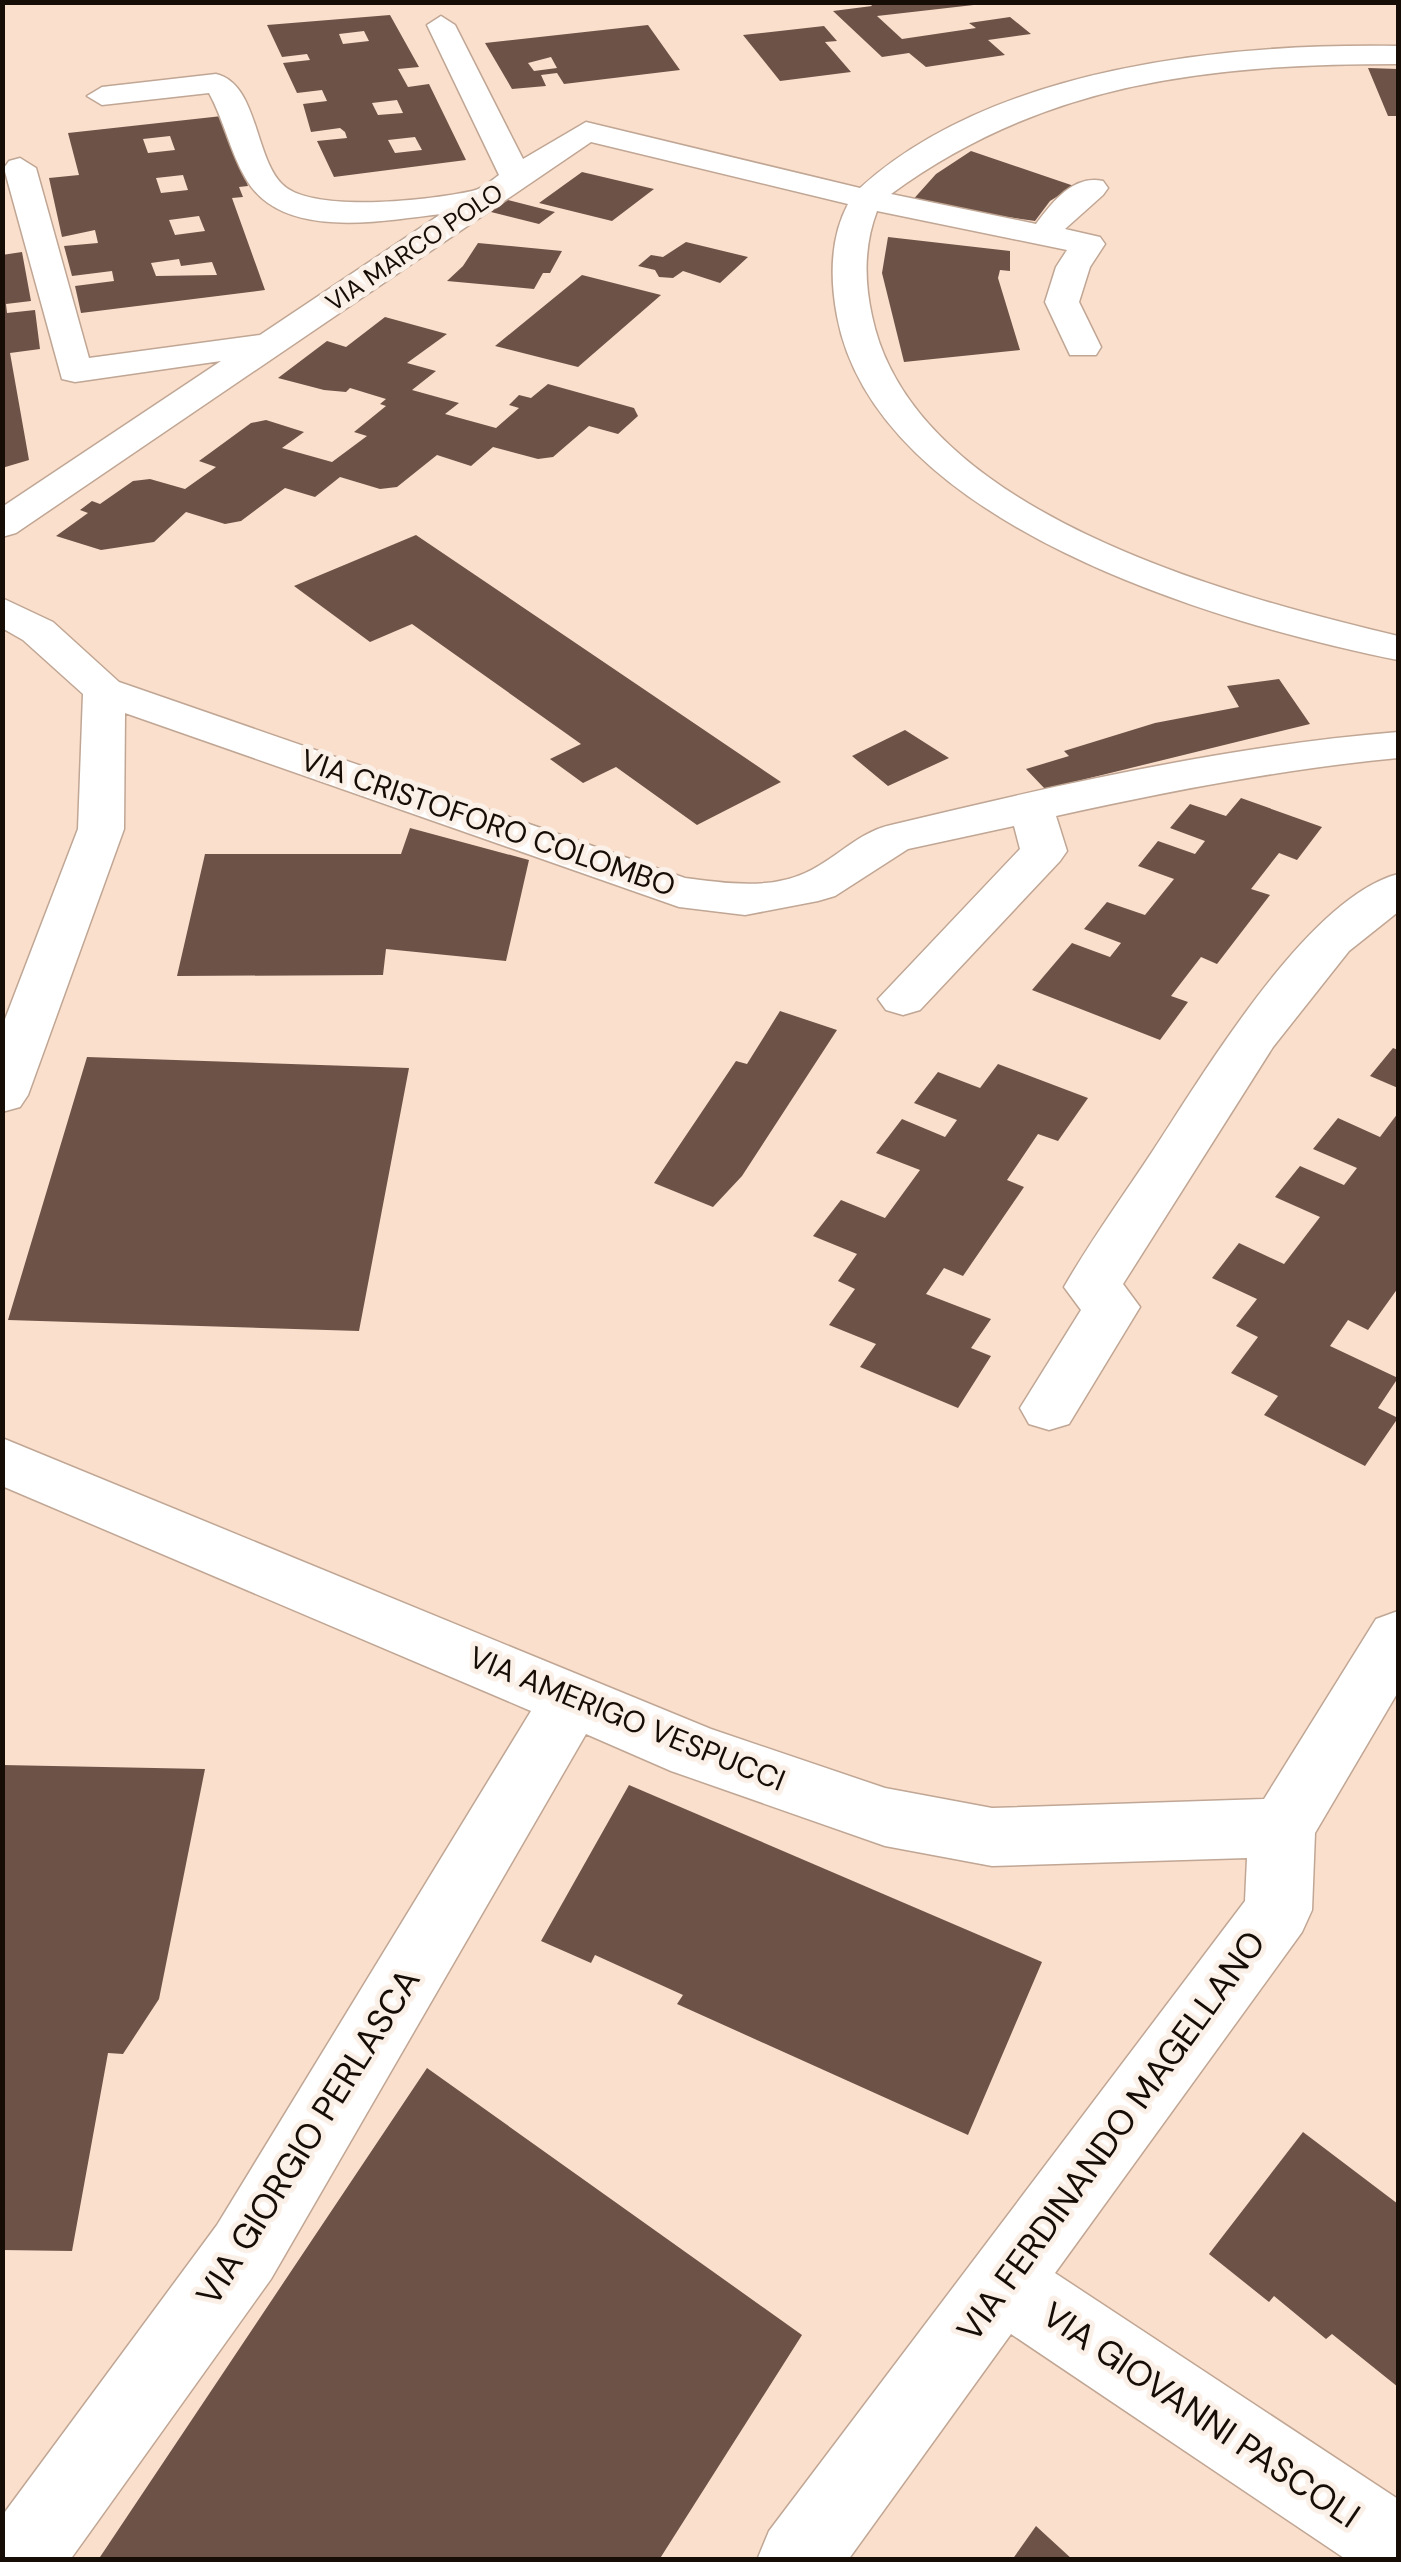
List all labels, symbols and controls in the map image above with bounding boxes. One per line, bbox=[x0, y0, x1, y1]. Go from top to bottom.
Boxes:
street label: VIA MARCO POLO bbox=[319, 176, 509, 319]
street label: VIA CRISTOFORO COLOMBO bbox=[296, 740, 681, 905]
street label: VIA AMERIGO VESPUCCI bbox=[463, 1637, 791, 1800]
street label: VIA FERDINANDO MAGELLANO bbox=[946, 1922, 1276, 2350]
street label: VIA GIORGIO PERLASCA bbox=[186, 1960, 430, 2314]
street label: VIA GIOVANNI PASCOLI bbox=[1033, 2291, 1369, 2539]

